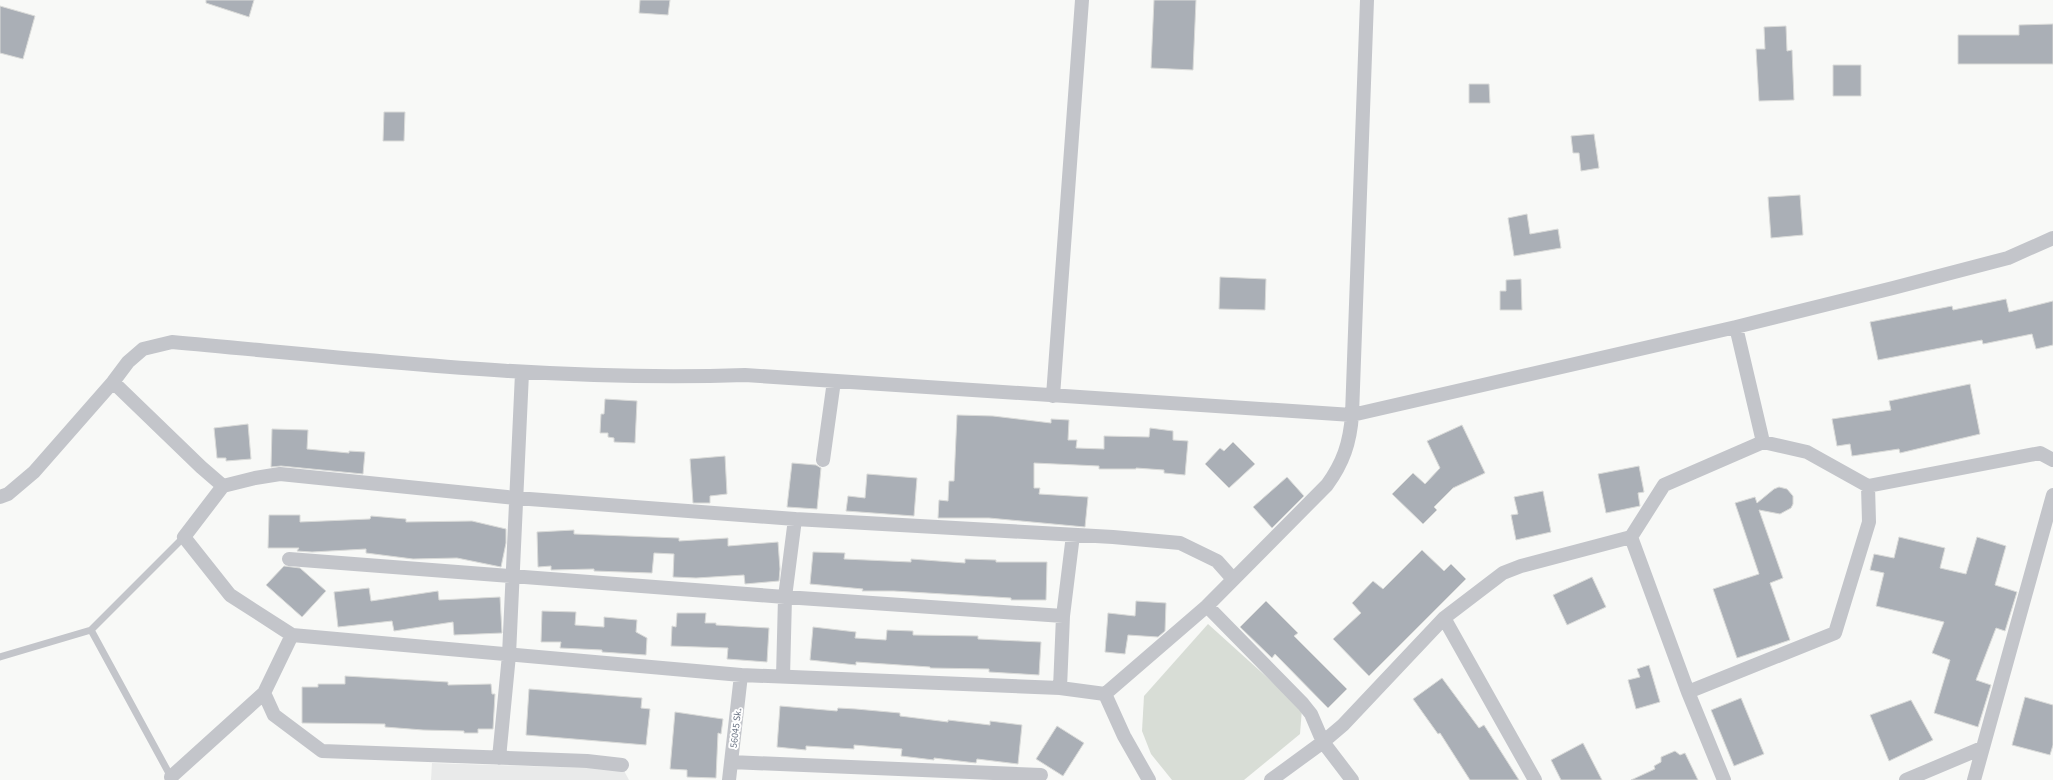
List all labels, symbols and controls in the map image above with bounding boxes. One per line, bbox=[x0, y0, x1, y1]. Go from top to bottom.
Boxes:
street label: 56045 Sk. bbox=[727, 708, 745, 749]

